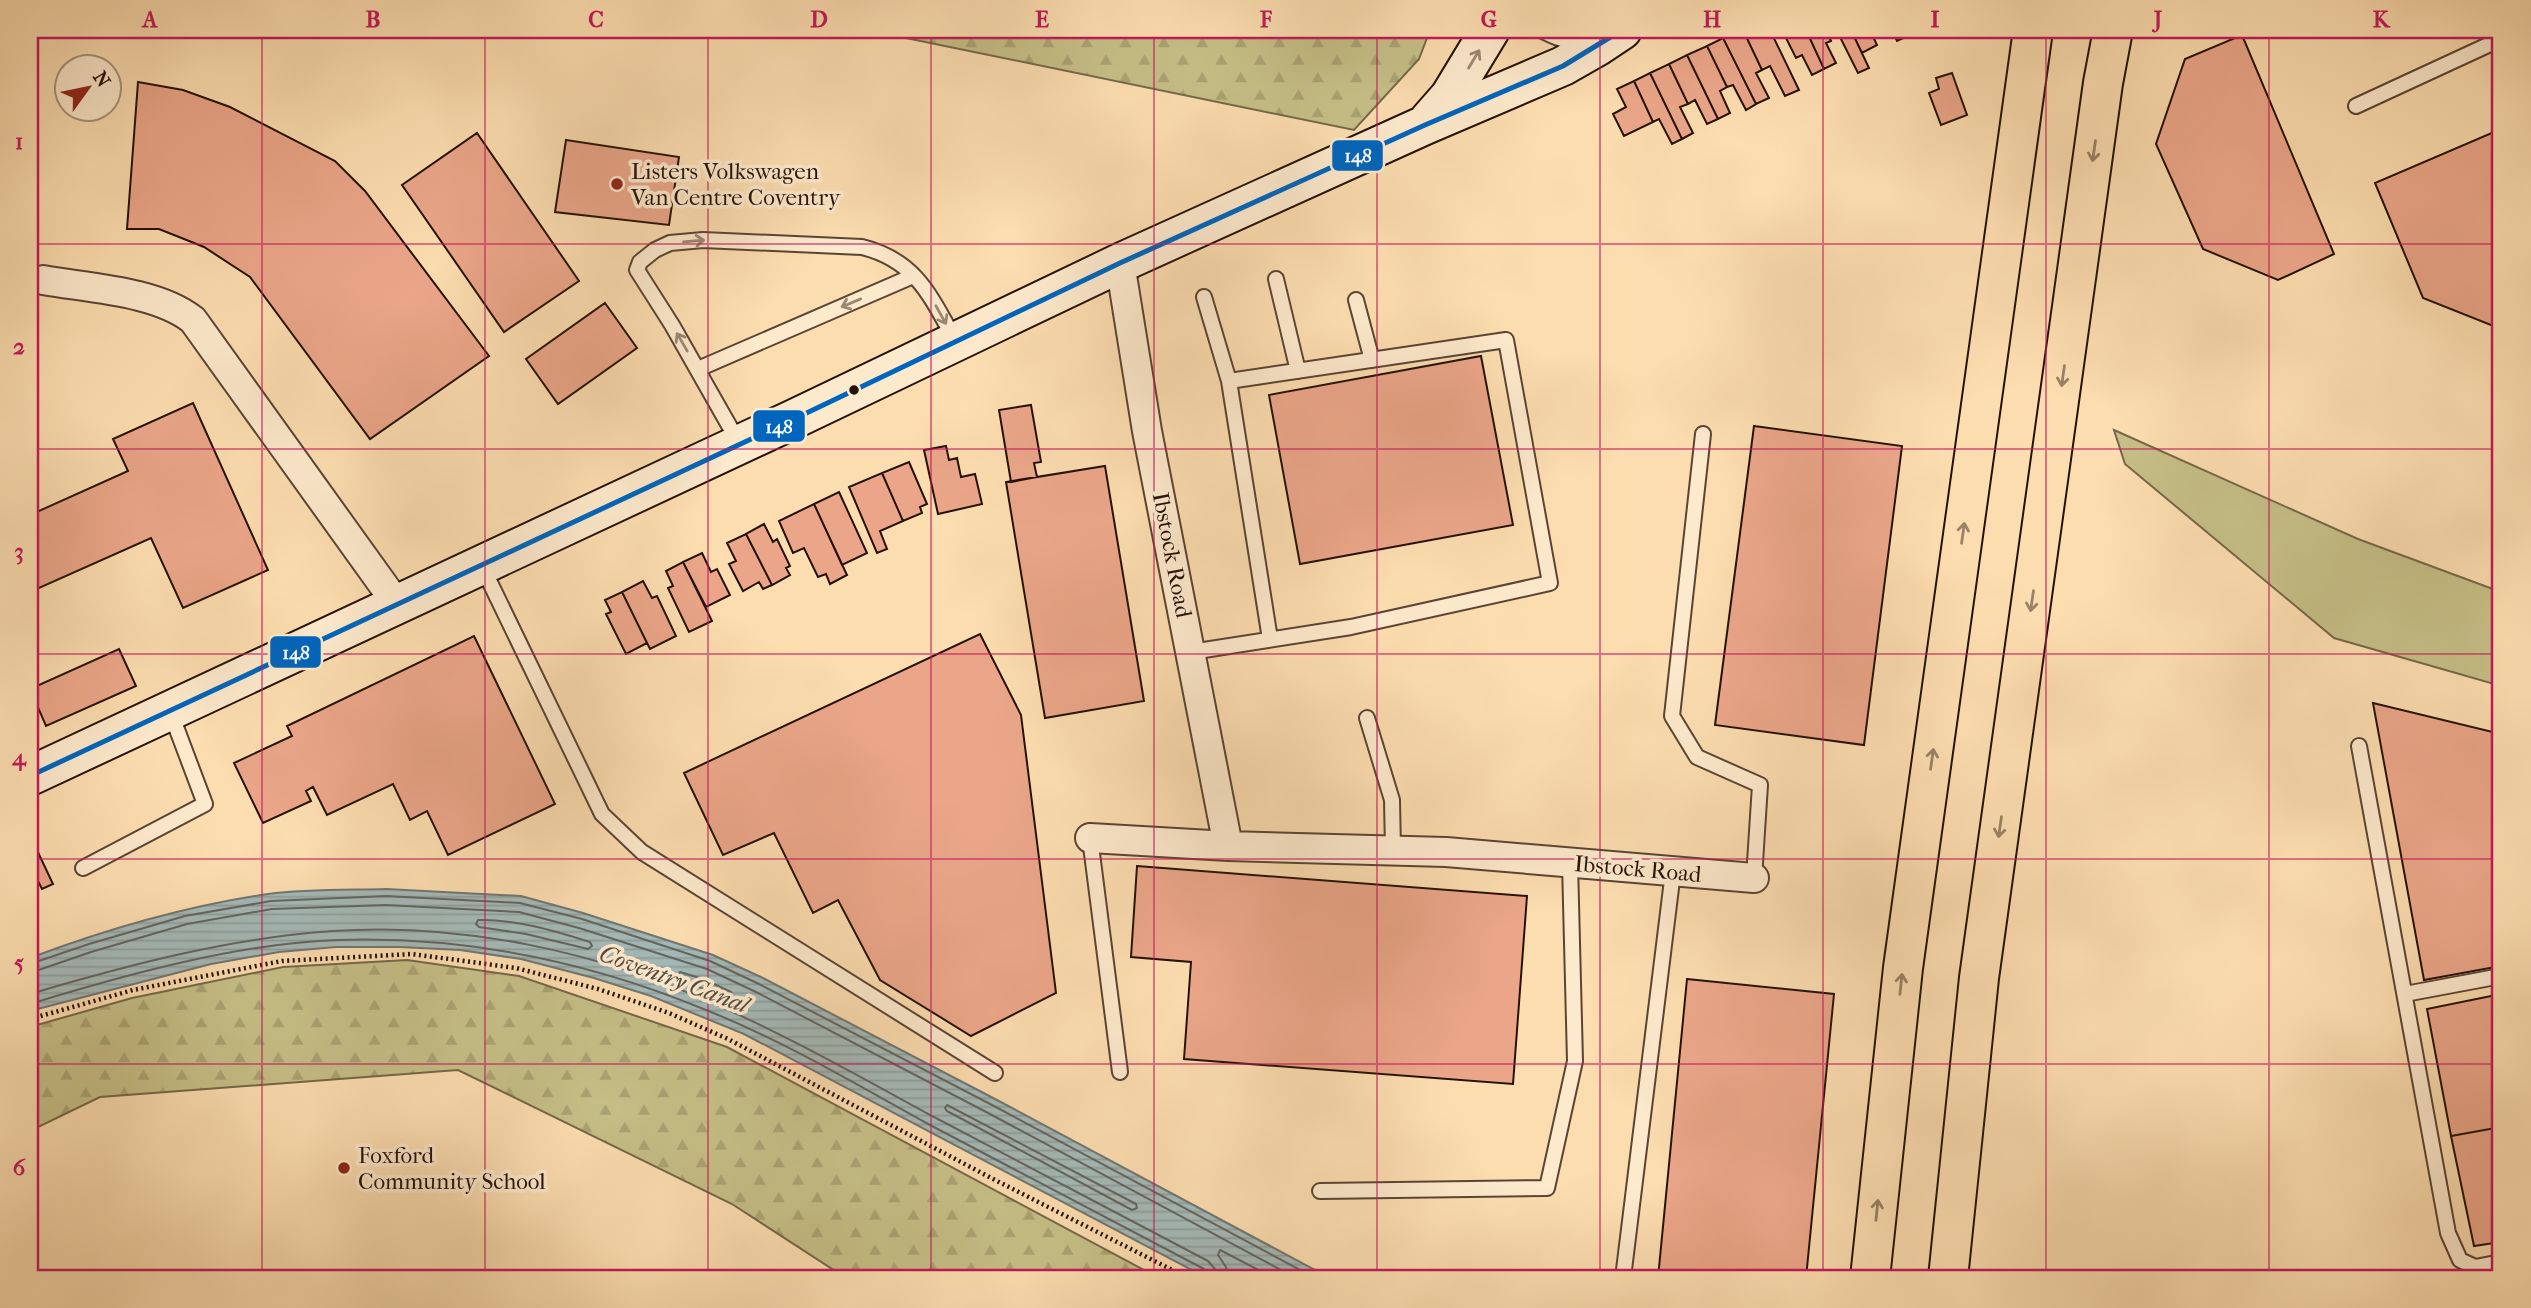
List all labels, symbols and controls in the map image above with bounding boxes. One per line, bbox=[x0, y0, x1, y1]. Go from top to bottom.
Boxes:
text: A bbox=[141, 6, 159, 33]
text: B bbox=[366, 6, 381, 33]
text: C bbox=[588, 6, 604, 33]
text: D bbox=[810, 6, 828, 33]
text: E bbox=[1035, 6, 1049, 33]
text: F bbox=[1259, 6, 1273, 33]
text: G bbox=[1481, 6, 1497, 33]
text: H bbox=[1703, 6, 1721, 33]
text: I bbox=[1931, 6, 1940, 33]
text: J bbox=[2152, 6, 2163, 33]
text: K bbox=[2373, 6, 2392, 33]
one-way arrow bbox=[1467, 49, 1481, 69]
north arrow bbox=[52, 52, 122, 122]
text: N bbox=[88, 67, 115, 92]
text: 1 bbox=[15, 128, 23, 155]
line badge: 148 bbox=[1331, 139, 1384, 172]
one-way arrow bbox=[2087, 139, 2100, 162]
text: 148 bbox=[1344, 145, 1372, 167]
place label: Listers Volkswagen Van Centre Coventry bbox=[630, 158, 841, 211]
marker: Listers Volkswagen Van Centre Coventry bbox=[609, 176, 625, 192]
one-way arrow bbox=[683, 234, 705, 247]
one-way arrow bbox=[840, 297, 862, 310]
one-way arrow bbox=[935, 304, 948, 325]
one-way arrow bbox=[675, 332, 688, 353]
text: 2 bbox=[13, 333, 25, 360]
one-way arrow bbox=[2056, 364, 2069, 387]
unlabelled marker bbox=[847, 383, 861, 397]
line badge: 148 bbox=[752, 409, 806, 443]
text: 148 bbox=[765, 416, 793, 438]
street label: Ibstock Road bbox=[1147, 490, 1198, 621]
one-way arrow bbox=[1956, 522, 1969, 545]
text: 3 bbox=[14, 538, 24, 565]
one-way arrow bbox=[2025, 590, 2038, 612]
line badge: 148 bbox=[269, 635, 322, 669]
text: 148 bbox=[282, 642, 310, 664]
text: 4 bbox=[11, 744, 27, 771]
one-way arrow bbox=[1925, 748, 1938, 771]
one-way arrow bbox=[1994, 815, 2007, 838]
street label: Ibstock Road bbox=[1573, 850, 1703, 888]
water label: Coventry Canal bbox=[596, 939, 755, 1020]
text: 5 bbox=[14, 949, 24, 976]
one-way arrow bbox=[1895, 973, 1908, 996]
place label: Foxford Community School bbox=[358, 1142, 546, 1195]
text: 6 bbox=[13, 1154, 26, 1181]
marker: Foxford Community School bbox=[336, 1160, 352, 1176]
one-way arrow bbox=[1871, 1200, 1884, 1222]

